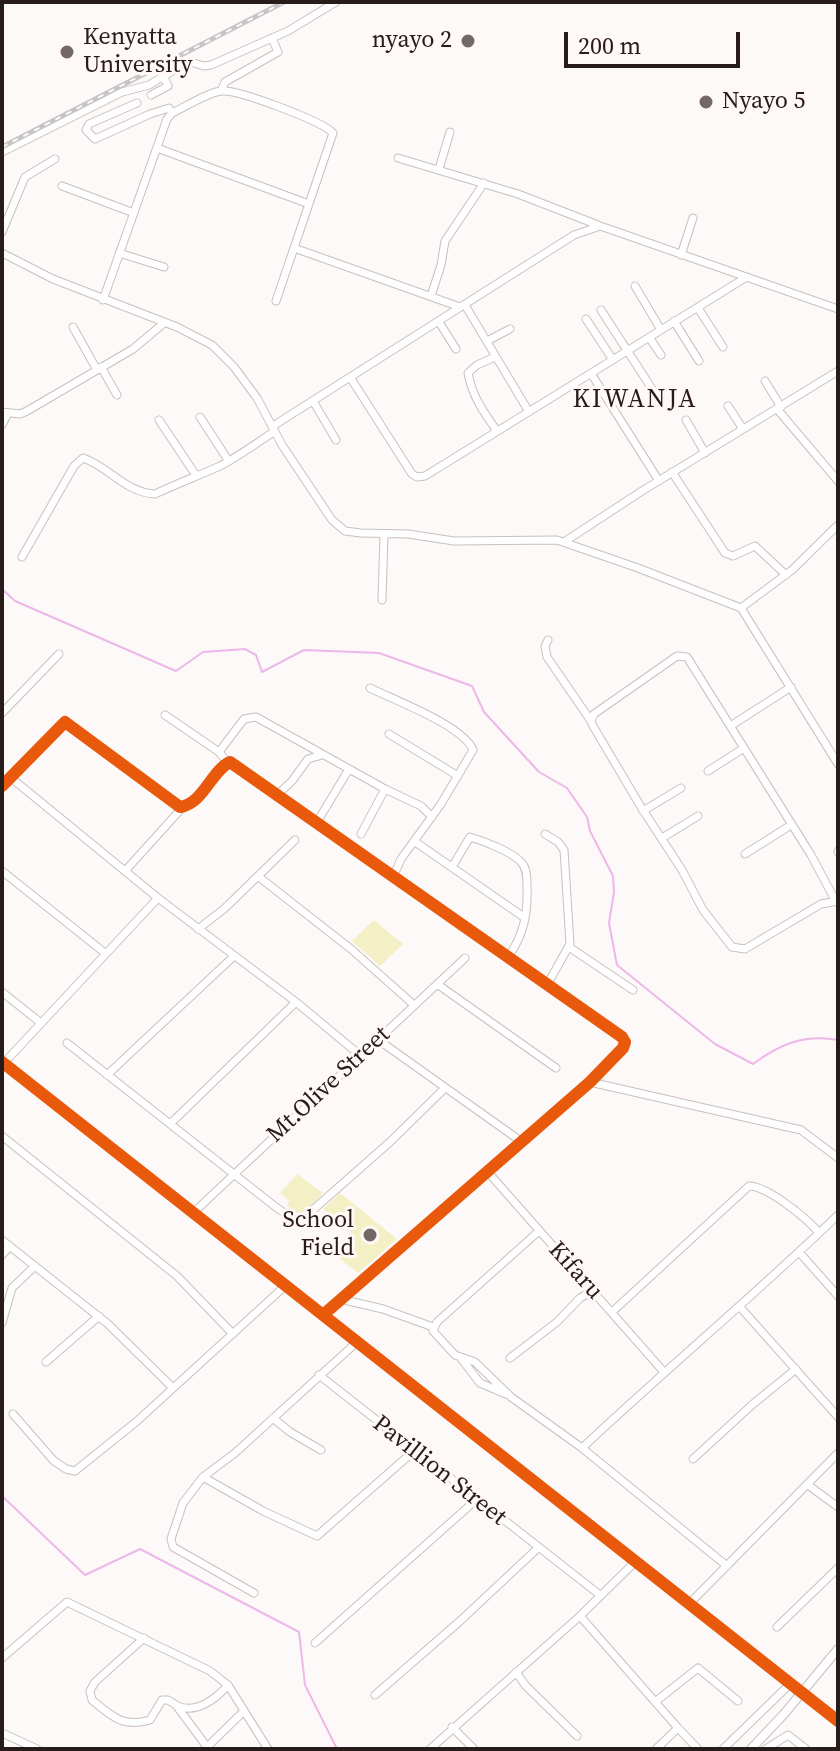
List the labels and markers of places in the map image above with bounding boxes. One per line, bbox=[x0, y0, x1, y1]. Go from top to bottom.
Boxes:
place label: Kenyatta University bbox=[83, 24, 193, 80]
place label: nyayo 2 bbox=[372, 27, 452, 55]
marker: nyayo 2 bbox=[459, 32, 477, 50]
marker: Kenyatta University bbox=[58, 43, 76, 61]
place label: Nyayo 5 bbox=[722, 88, 806, 116]
marker: Nyayo 5 bbox=[697, 93, 715, 111]
place label: School Field bbox=[283, 1207, 354, 1263]
marker: School Field bbox=[361, 1226, 379, 1244]

